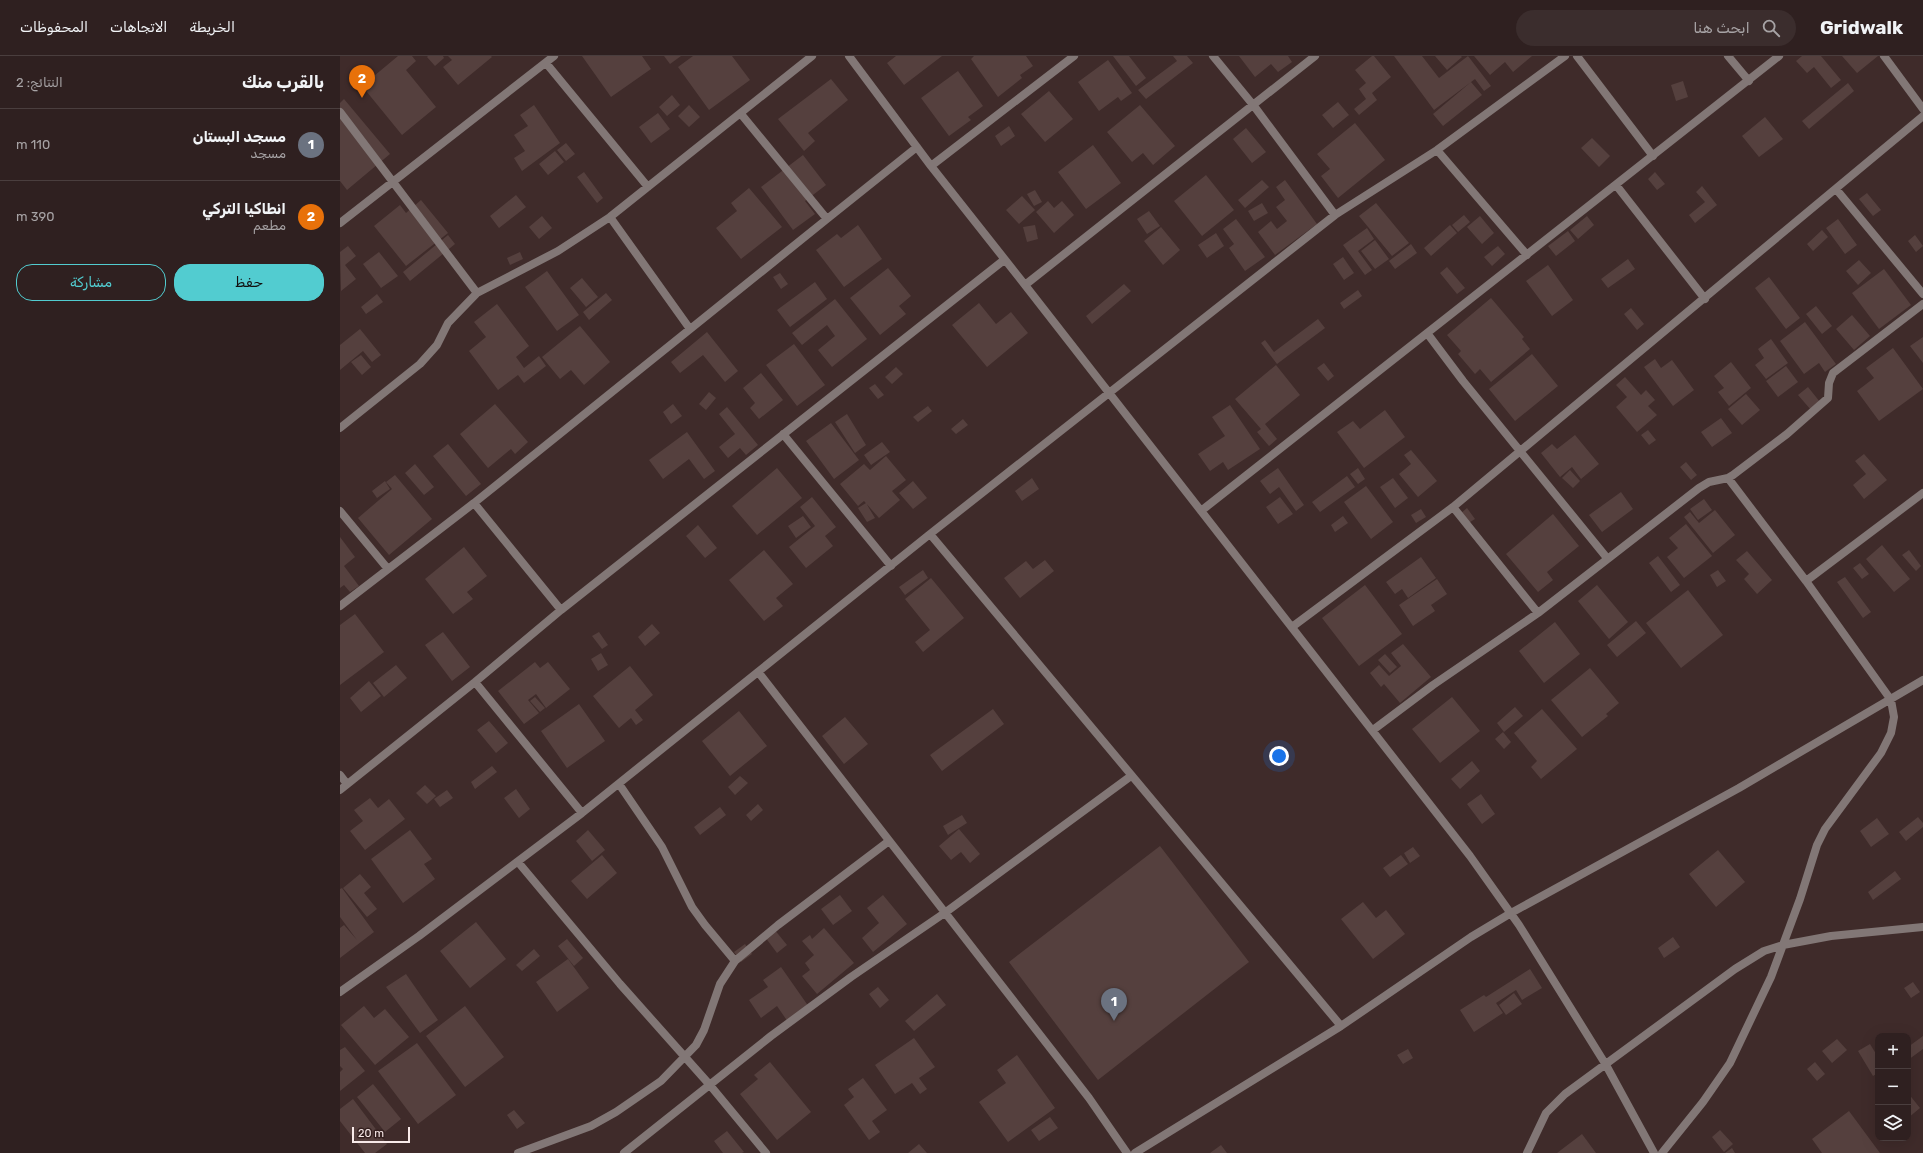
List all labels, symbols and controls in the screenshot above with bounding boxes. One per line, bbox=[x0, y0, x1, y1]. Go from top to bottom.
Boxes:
search box bbox=[1516, 10, 1796, 46]
text: Gridwalk bbox=[1820, 16, 1903, 39]
icon: search bbox=[1760, 17, 1782, 39]
text: المحفوظات bbox=[20, 19, 88, 36]
text: الاتجاهات bbox=[110, 19, 167, 36]
text: الخريطة bbox=[189, 19, 235, 36]
text: ابحث هنا bbox=[1693, 19, 1750, 37]
pin: 2 bbox=[349, 65, 375, 98]
text: بالقرب منك bbox=[242, 72, 324, 92]
text: النتائج: 2 bbox=[16, 75, 63, 90]
text: مسجد البستان bbox=[193, 128, 286, 146]
text: 110 m bbox=[16, 137, 50, 152]
text: 1 bbox=[308, 137, 314, 152]
text: مسجد bbox=[250, 146, 286, 161]
text: انطاكيا التركي bbox=[202, 200, 286, 218]
text: 390 m bbox=[16, 209, 55, 224]
text: 2 bbox=[307, 209, 315, 224]
text: مطعم bbox=[253, 218, 286, 233]
button: مشاركة bbox=[16, 264, 166, 301]
button: حفظ bbox=[174, 264, 324, 301]
your location bbox=[1269, 746, 1289, 766]
pin: 1 bbox=[1101, 988, 1127, 1021]
map controls bbox=[1875, 1033, 1911, 1141]
button: + bbox=[1875, 1033, 1911, 1069]
button: − bbox=[1875, 1069, 1911, 1105]
button: layers bbox=[1875, 1105, 1911, 1141]
scale bar bbox=[352, 1125, 410, 1144]
text: 20 m bbox=[358, 1127, 384, 1140]

